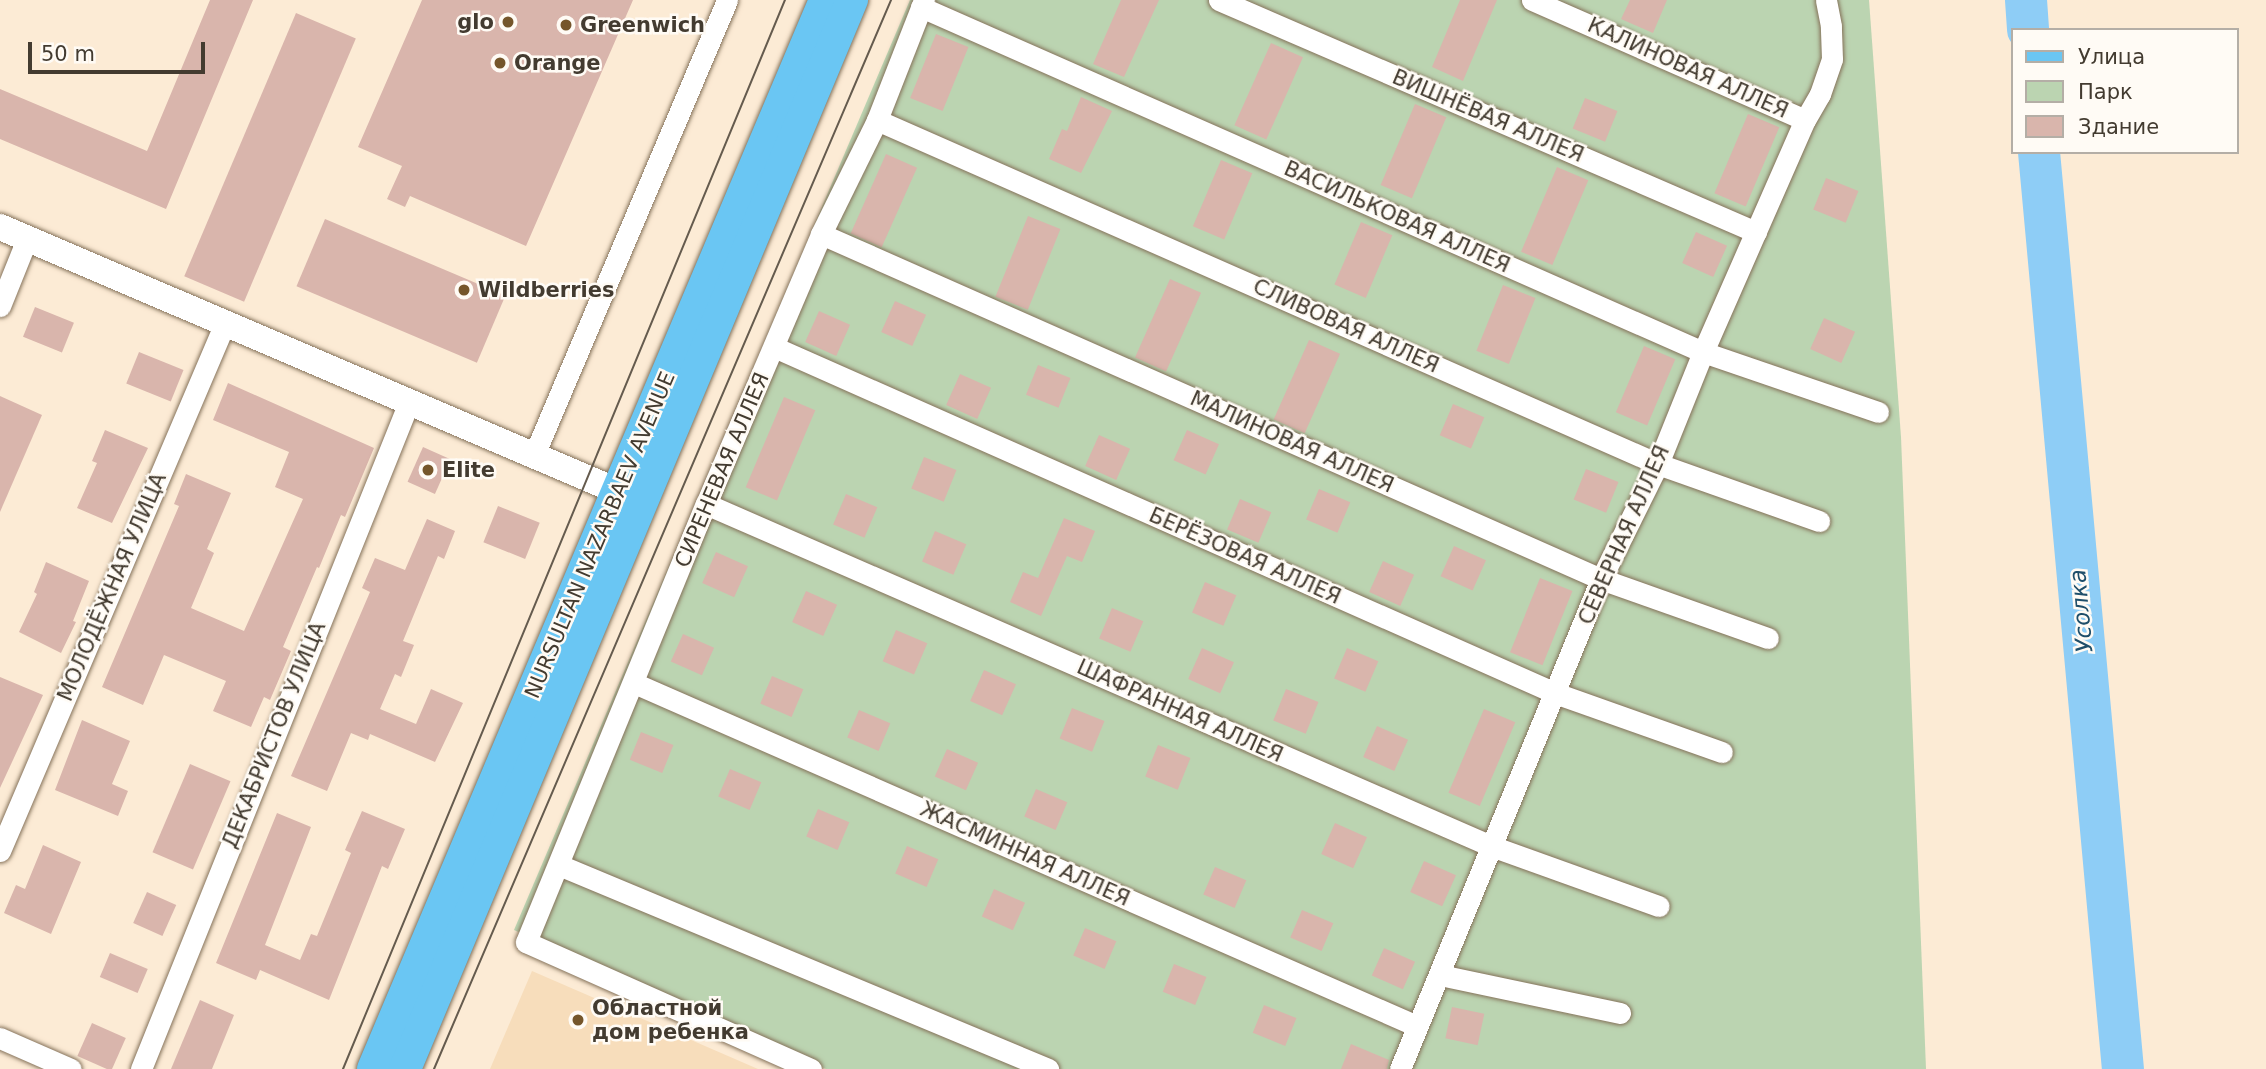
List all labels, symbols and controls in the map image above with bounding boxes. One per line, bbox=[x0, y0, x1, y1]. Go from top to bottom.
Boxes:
place label: glo bbox=[457, 9, 494, 35]
place label: Greenwich bbox=[580, 12, 705, 38]
street label: КАЛИНОВАЯ АЛЛЕЯ bbox=[1584, 12, 1792, 124]
marker: glo bbox=[500, 14, 516, 30]
marker: Greenwich bbox=[558, 17, 574, 33]
scale bar bbox=[32, 28, 208, 72]
legend bbox=[2010, 28, 2238, 154]
text: 50 m bbox=[41, 42, 95, 66]
text: Улица bbox=[2078, 45, 2145, 69]
place label: Orange bbox=[514, 50, 601, 76]
marker: Orange bbox=[492, 55, 508, 71]
street label: ВИШНЁВАЯ АЛЛЕЯ bbox=[1389, 64, 1587, 168]
text: Парк bbox=[2078, 80, 2133, 104]
text: Здание bbox=[2078, 115, 2159, 139]
street label: ВАСИЛЬКОВАЯ АЛЛЕЯ bbox=[1280, 156, 1514, 278]
street label: СЛИВОВАЯ АЛЛЕЯ bbox=[1249, 274, 1443, 378]
place label: Wildberries bbox=[478, 277, 615, 303]
marker: Wildberries bbox=[456, 282, 472, 298]
street label: NURSULTAN NAZARBAEV AVENUE bbox=[520, 368, 680, 702]
street label: СИРЕНЕВАЯ АЛЛЕЯ bbox=[670, 369, 774, 571]
street label: МАЛИНОВАЯ АЛЛЕЯ bbox=[1186, 386, 1398, 498]
street label: СЕВЕРНАЯ АЛЛЕЯ bbox=[1573, 441, 1675, 629]
place label: Elite bbox=[442, 457, 495, 483]
marker: Elite bbox=[420, 462, 436, 478]
street label: МОЛОДЁЖНАЯ УЛИЦА bbox=[52, 469, 172, 705]
street label: БЕРЁЗОВАЯ АЛЛЕЯ bbox=[1145, 502, 1345, 610]
water label: Усолка bbox=[2064, 568, 2098, 654]
street label: ДЕКАБРИСТОВ УЛИЦА bbox=[217, 618, 331, 852]
street label: ШАФРАННАЯ АЛЛЕЯ bbox=[1073, 654, 1287, 768]
street label: ЖАСМИННАЯ АЛЛЕЯ bbox=[916, 796, 1134, 912]
place label: Областной дом ребенка bbox=[592, 995, 749, 1045]
marker: Областной дом ребенка bbox=[570, 1012, 586, 1028]

